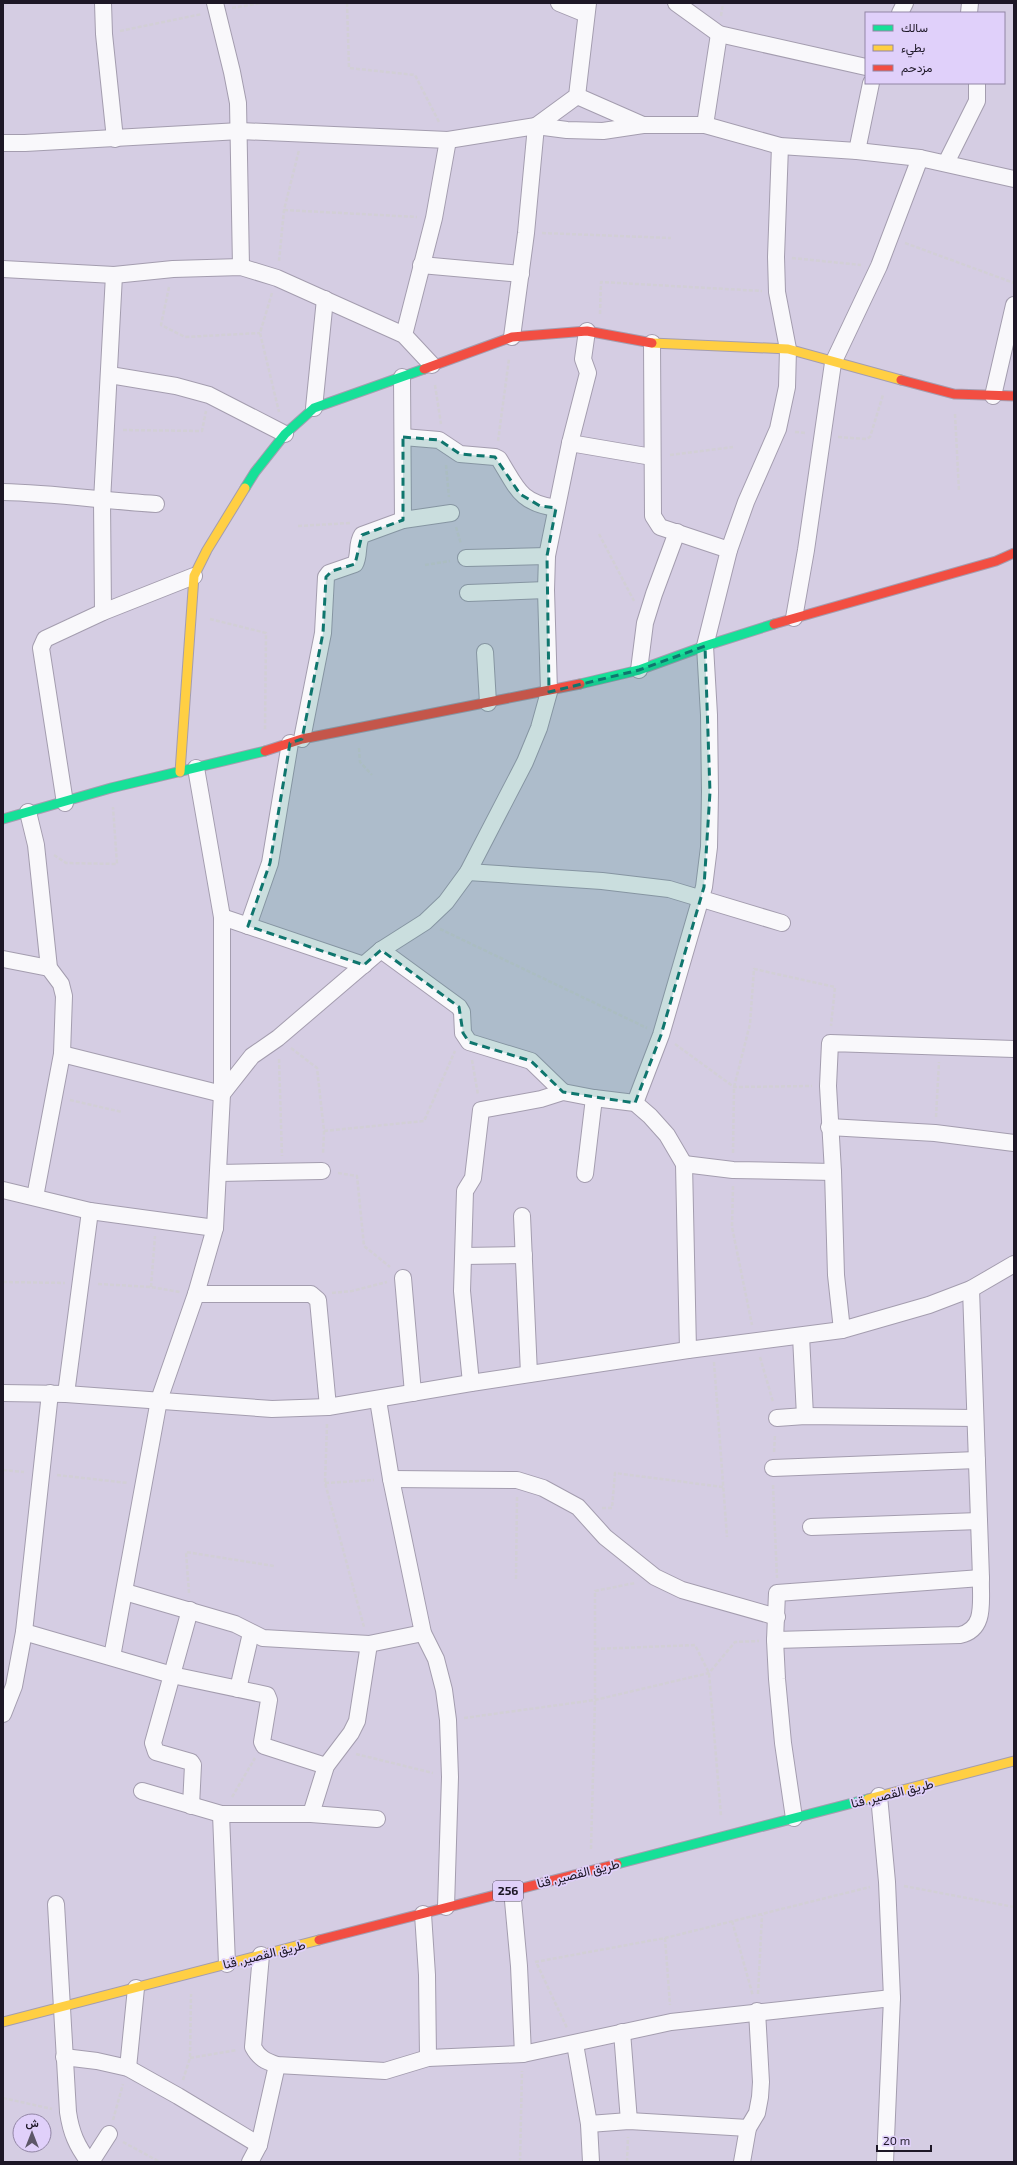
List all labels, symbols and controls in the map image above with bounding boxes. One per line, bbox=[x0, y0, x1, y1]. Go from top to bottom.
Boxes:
legend bbox=[865, 12, 1005, 84]
text: سالك bbox=[901, 20, 928, 34]
text: بطيء bbox=[901, 40, 925, 58]
text: مزدحم bbox=[901, 60, 932, 76]
street label: طريق القصير, قنا bbox=[849, 1775, 935, 1812]
street label: طريق القصير, قنا bbox=[535, 1855, 621, 1892]
road number: 256 bbox=[493, 1881, 523, 1901]
street label: طريق القصير, قنا bbox=[221, 1936, 307, 1973]
north arrow bbox=[12, 2113, 52, 2153]
text: ش bbox=[25, 2116, 39, 2130]
scale bar bbox=[877, 2127, 931, 2153]
text: 20 m bbox=[883, 2133, 910, 2147]

